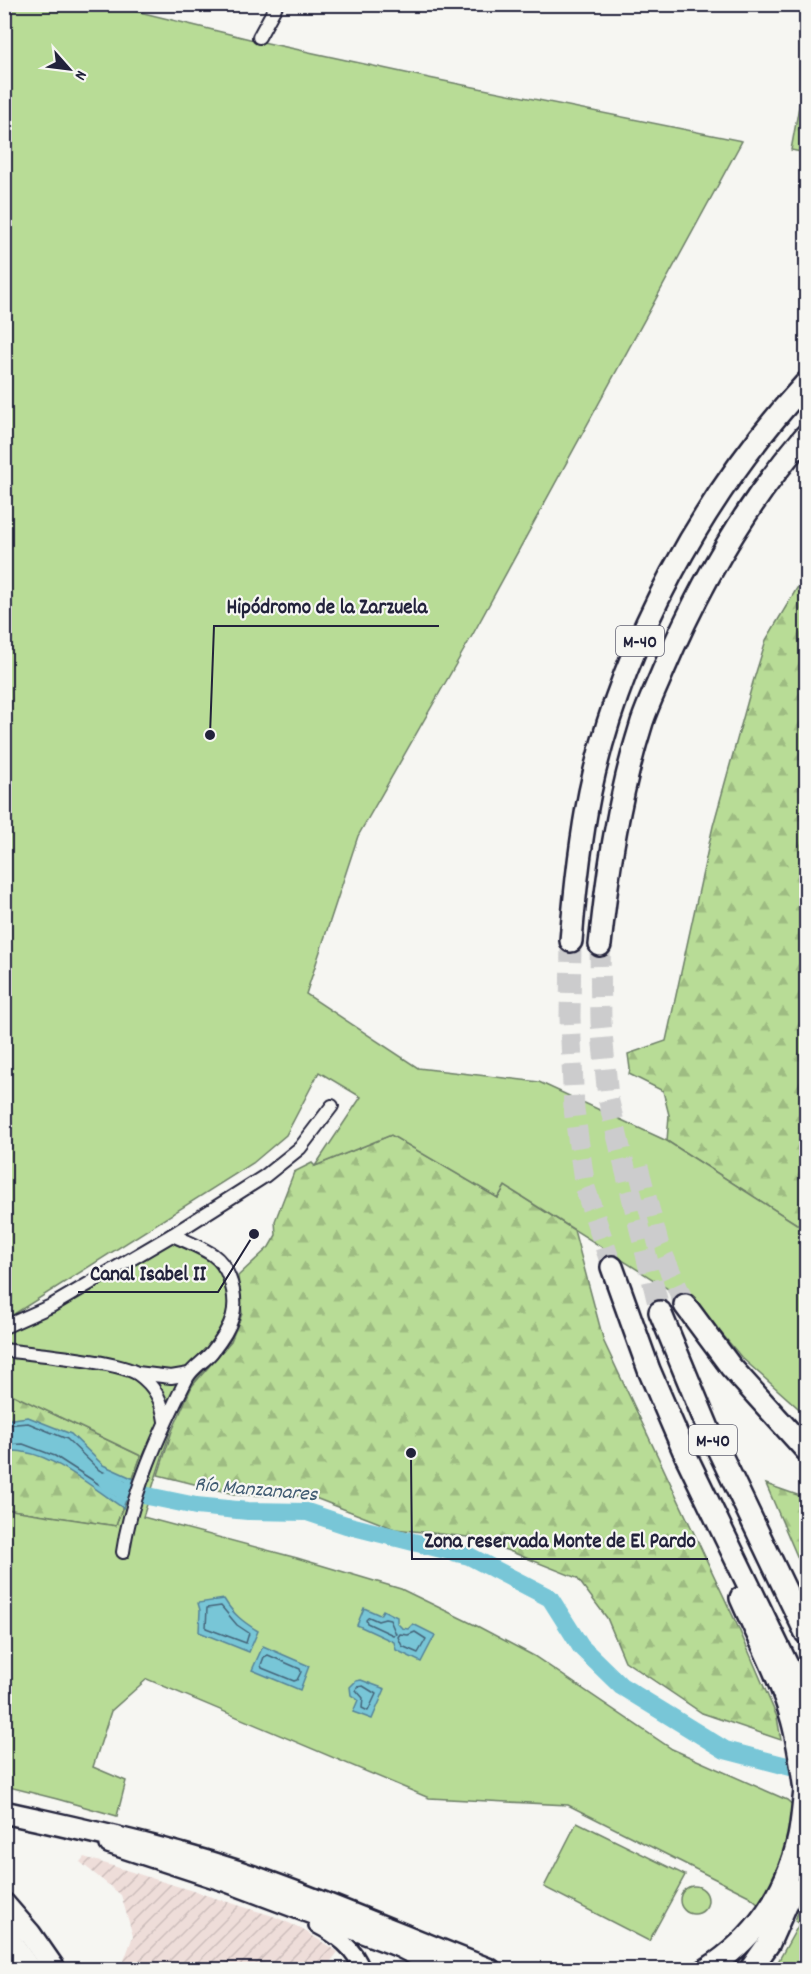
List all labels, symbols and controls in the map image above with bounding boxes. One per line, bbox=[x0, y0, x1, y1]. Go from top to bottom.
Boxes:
north arrow bbox=[39, 39, 99, 99]
text: N bbox=[68, 66, 92, 84]
callout: Hipódromo de la Zarzuela bbox=[214, 587, 439, 626]
text: Hipódromo de la Zarzuela bbox=[227, 594, 429, 624]
road number: M-40 bbox=[616, 626, 664, 656]
callout: Canal Isabel II bbox=[78, 1253, 218, 1292]
text: Canal Isabel II bbox=[90, 1261, 206, 1291]
road number: M-40 bbox=[689, 1425, 737, 1455]
water label: Río Manzanares bbox=[193, 1471, 320, 1511]
callout: Zona reservada Monte de El Pardo bbox=[412, 1520, 708, 1559]
text: Zona reservada Monte de El Pardo bbox=[424, 1528, 696, 1558]

